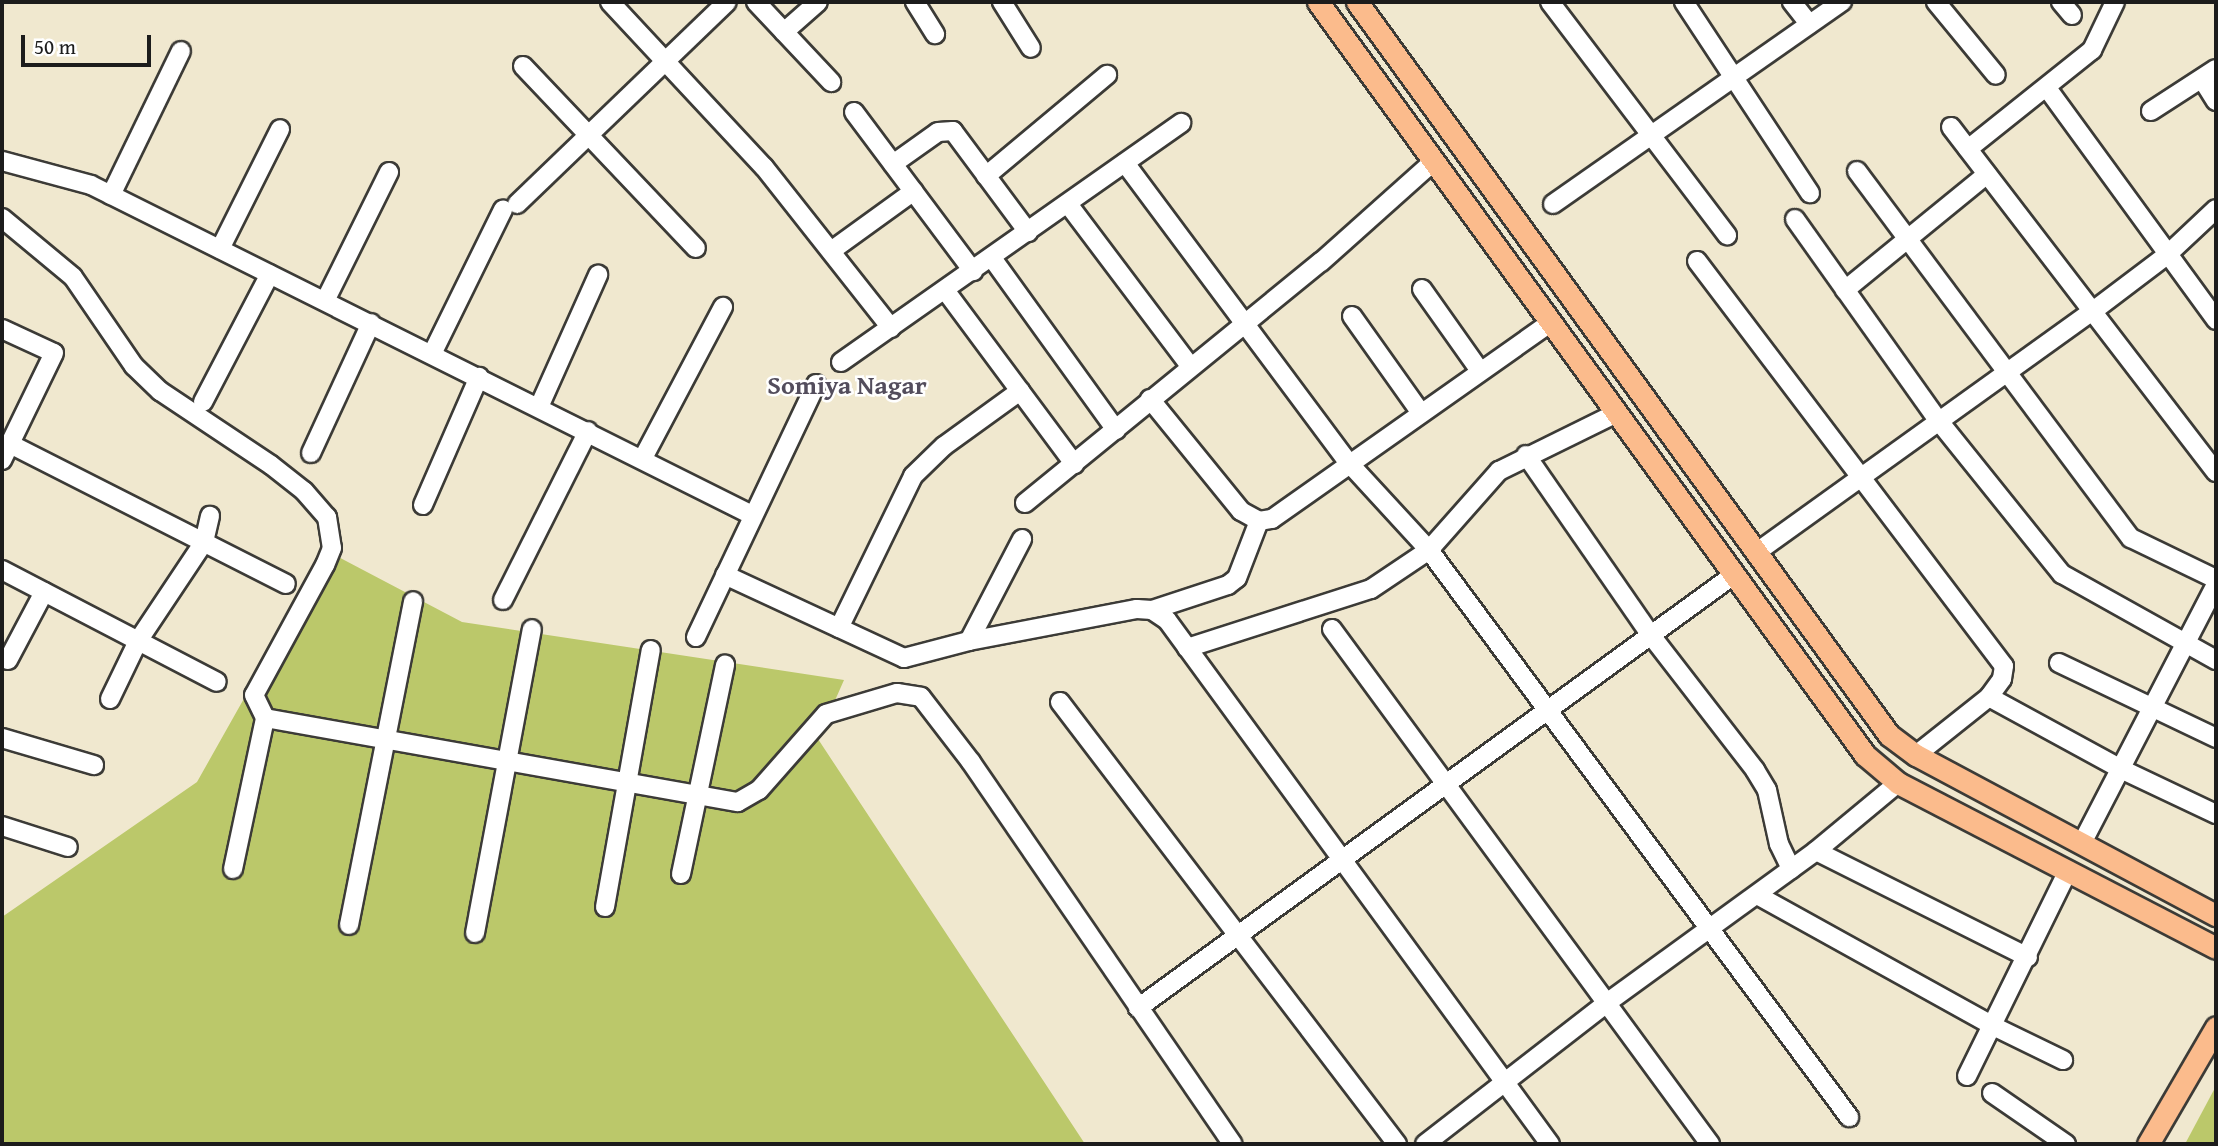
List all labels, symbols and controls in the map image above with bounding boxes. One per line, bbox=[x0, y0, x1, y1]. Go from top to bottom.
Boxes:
scale bar bbox=[24, 21, 154, 65]
text: 50 m bbox=[34, 31, 76, 62]
district label: Somiya Nagar bbox=[767, 369, 927, 401]

